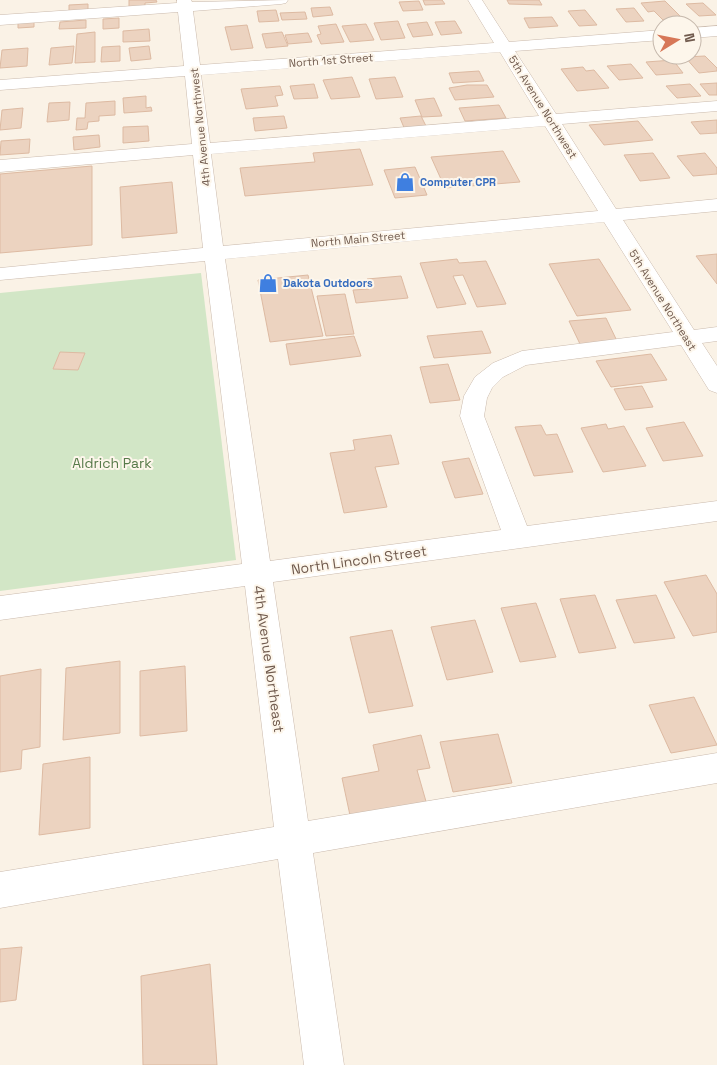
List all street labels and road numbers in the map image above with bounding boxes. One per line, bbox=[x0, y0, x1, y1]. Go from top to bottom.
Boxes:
street label: North 1st Street bbox=[288, 50, 374, 70]
street label: 5th Avenue Northwest bbox=[506, 53, 580, 161]
street label: 4th Avenue Northwest bbox=[187, 67, 213, 187]
street label: North Main Street bbox=[310, 228, 406, 250]
street label: 5th Avenue Northeast bbox=[626, 247, 700, 353]
street label: North Lincoln Street bbox=[290, 542, 428, 578]
street label: 4th Avenue Northeast bbox=[250, 584, 288, 734]

